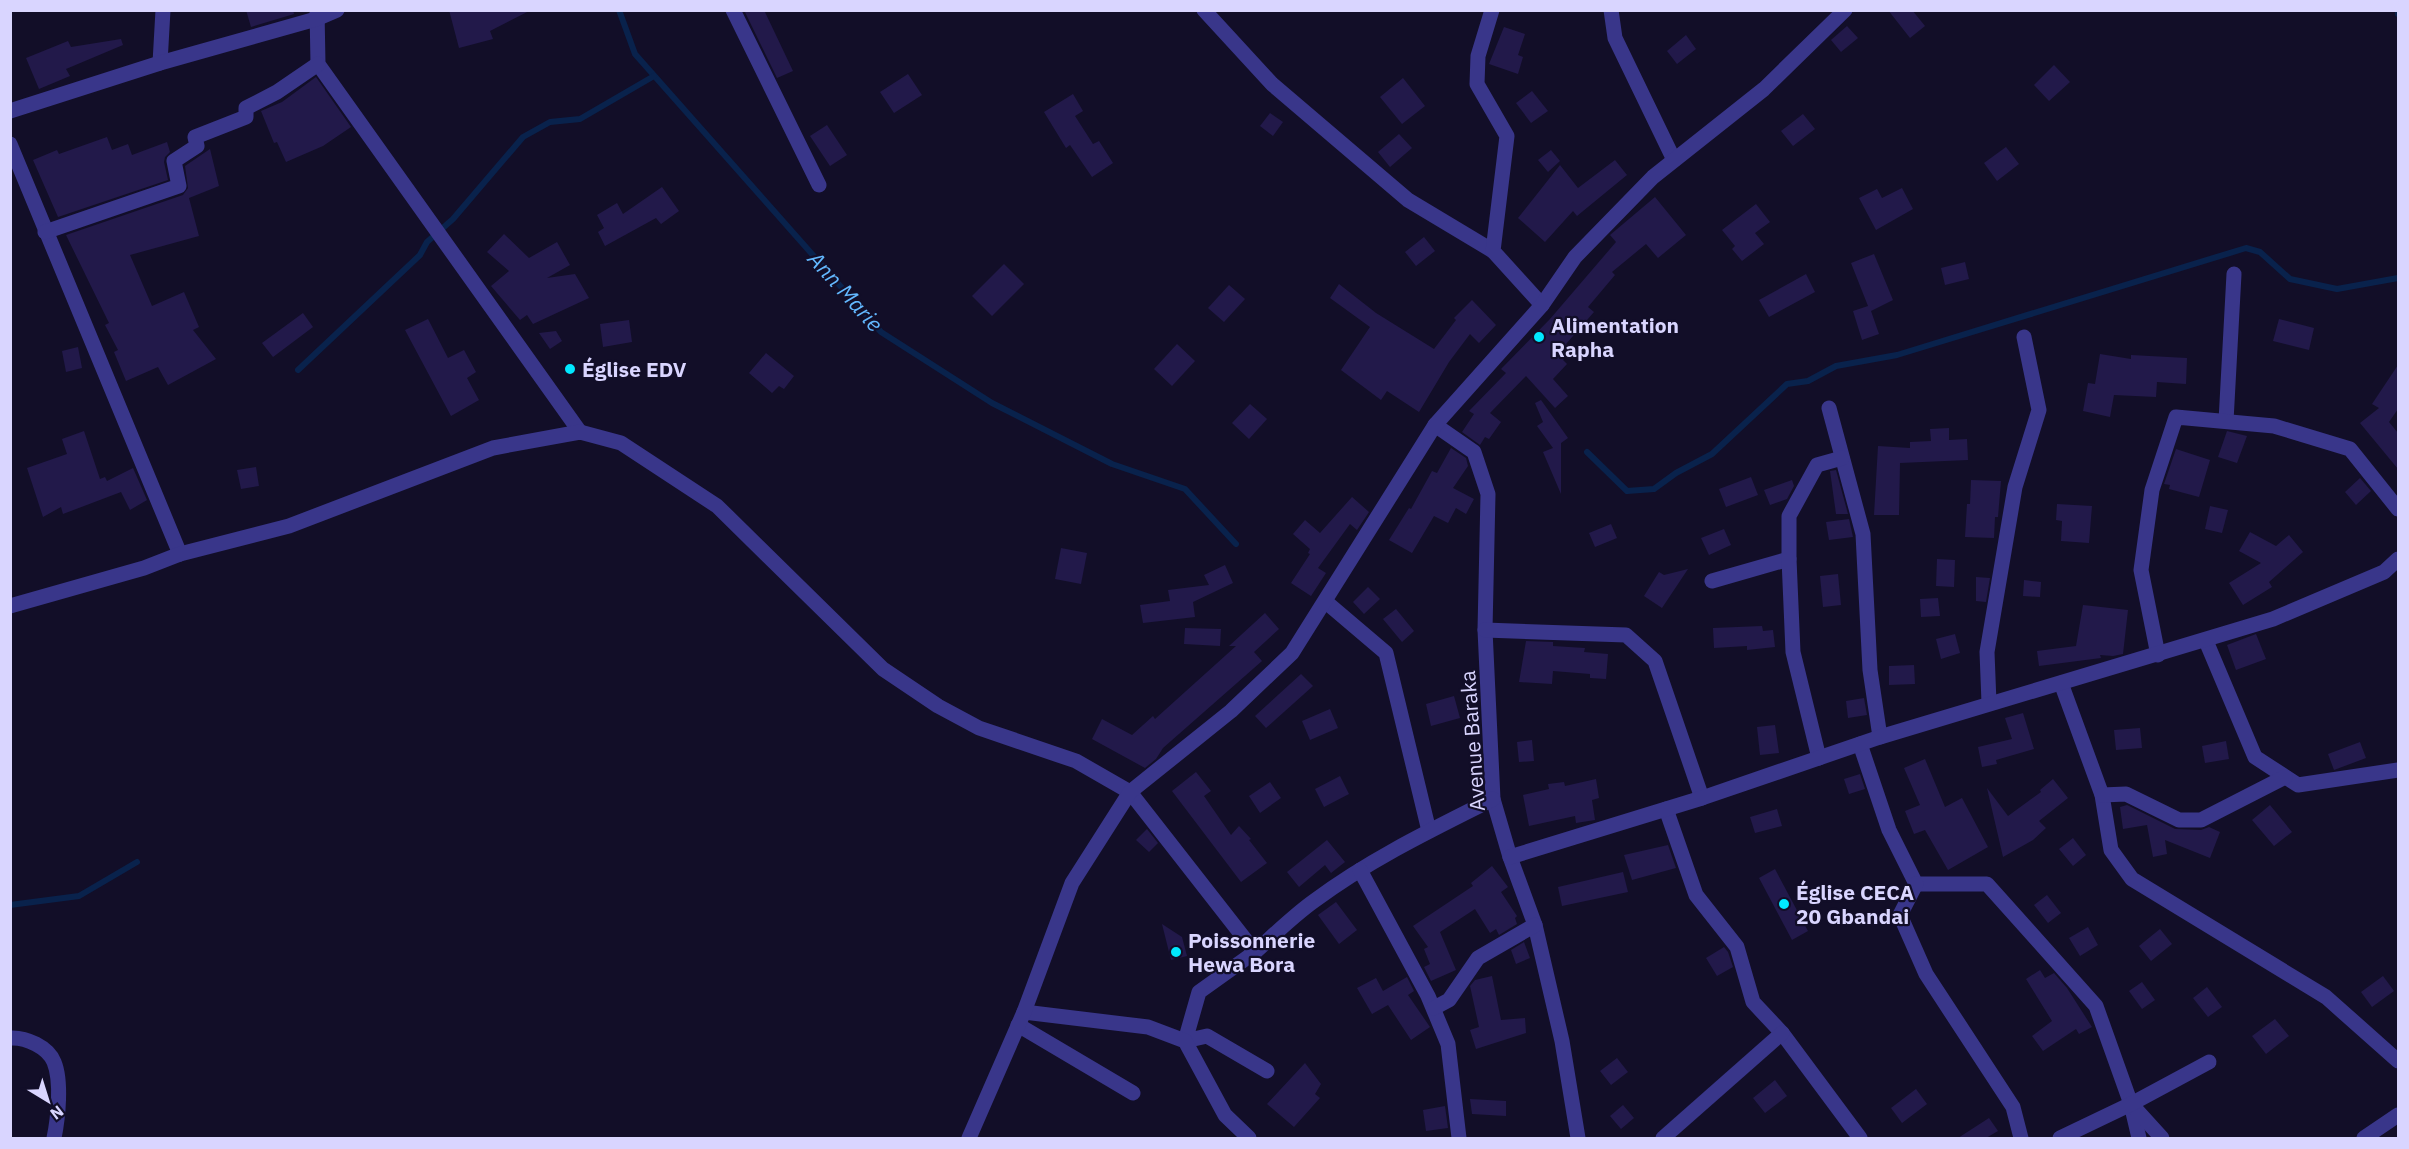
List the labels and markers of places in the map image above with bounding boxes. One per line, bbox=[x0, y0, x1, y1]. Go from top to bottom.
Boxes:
place label: Alimentation Rapha bbox=[1551, 311, 1679, 363]
marker: Alimentation Rapha bbox=[1532, 330, 1546, 344]
place label: Église EDV bbox=[582, 355, 687, 383]
marker: Église EDV bbox=[563, 362, 577, 376]
place label: Église CECA 20 Gbandai bbox=[1796, 878, 1914, 930]
marker: Église CECA 20 Gbandai bbox=[1777, 897, 1791, 911]
place label: Poissonnerie Hewa Bora bbox=[1188, 926, 1315, 978]
marker: Poissonnerie Hewa Bora bbox=[1169, 945, 1183, 959]

